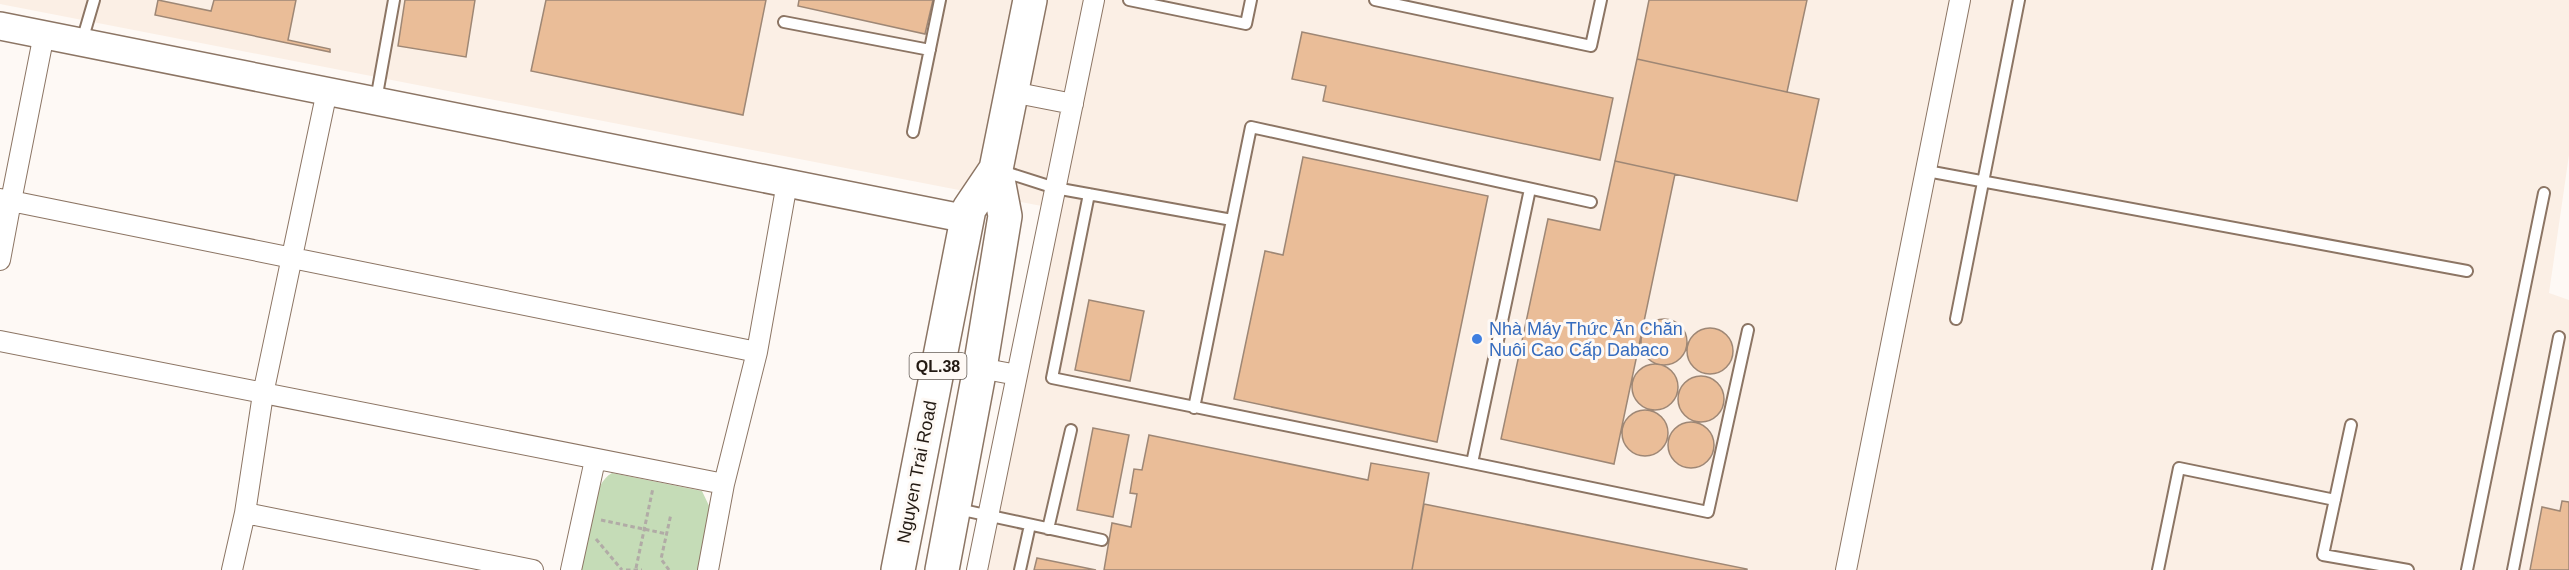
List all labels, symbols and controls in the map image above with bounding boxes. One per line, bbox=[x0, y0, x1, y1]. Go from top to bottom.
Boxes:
place label: Nhà Máy Thức Ăn Chăn Nuôi Cao Cấp Dabaco bbox=[1489, 319, 1683, 360]
marker: Nhà Máy Thức Ăn Chăn Nuôi Cao Cấp Dabaco bbox=[1470, 332, 1484, 346]
road number: QL.38 bbox=[910, 353, 966, 379]
street label: Nguyen Trai Road bbox=[893, 399, 941, 545]

